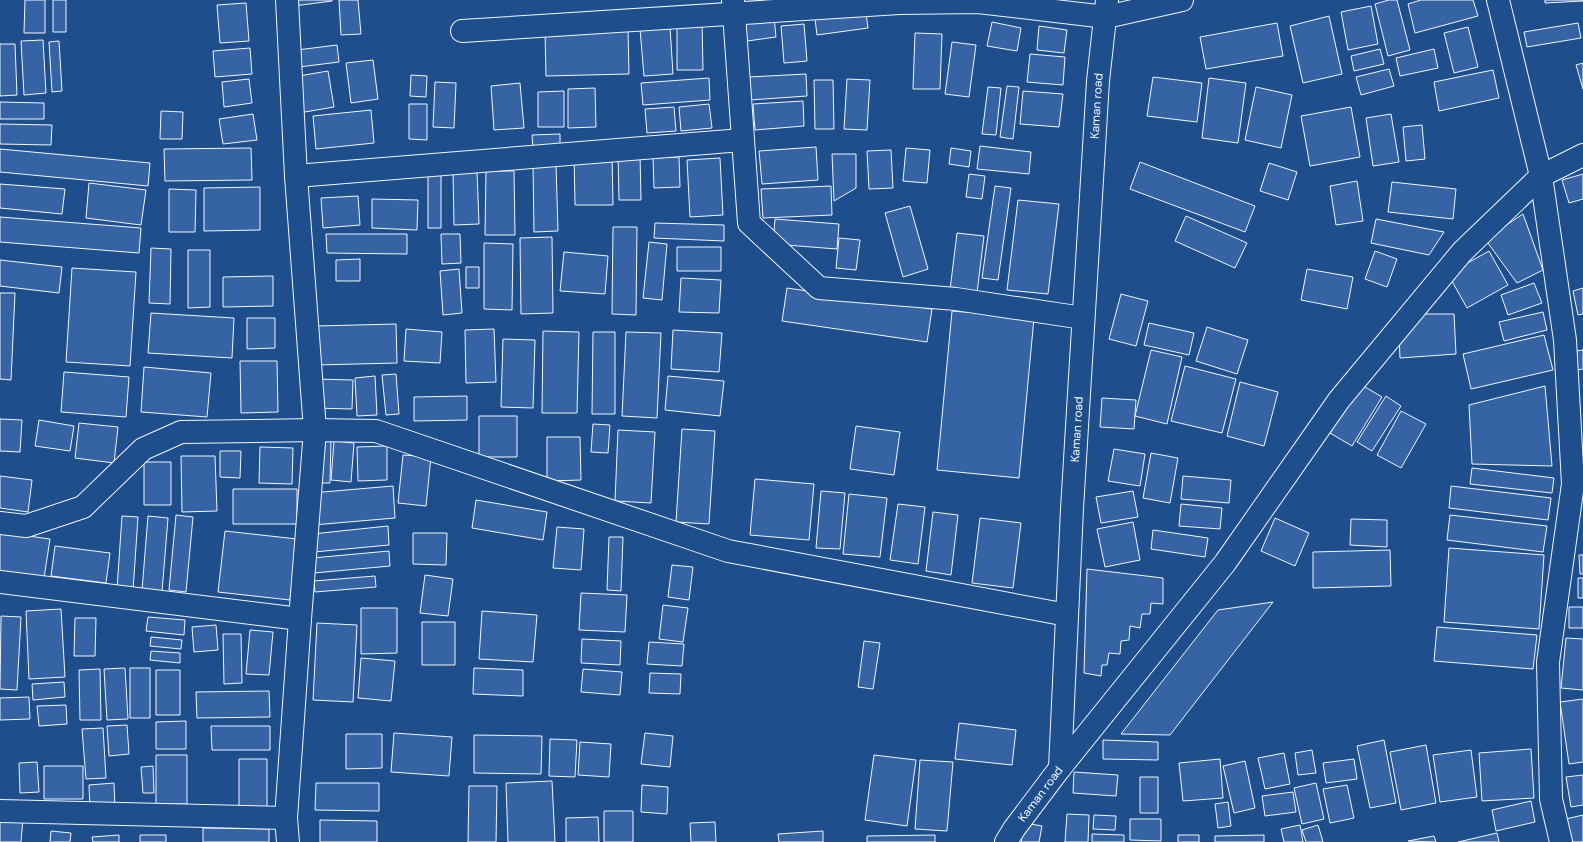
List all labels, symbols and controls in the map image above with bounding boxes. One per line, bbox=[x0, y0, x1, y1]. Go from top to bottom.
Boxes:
street label: Kaman road bbox=[1086, 72, 1107, 139]
street label: Kaman road bbox=[1067, 396, 1087, 463]
street label: Kaman road bbox=[1014, 763, 1067, 825]

